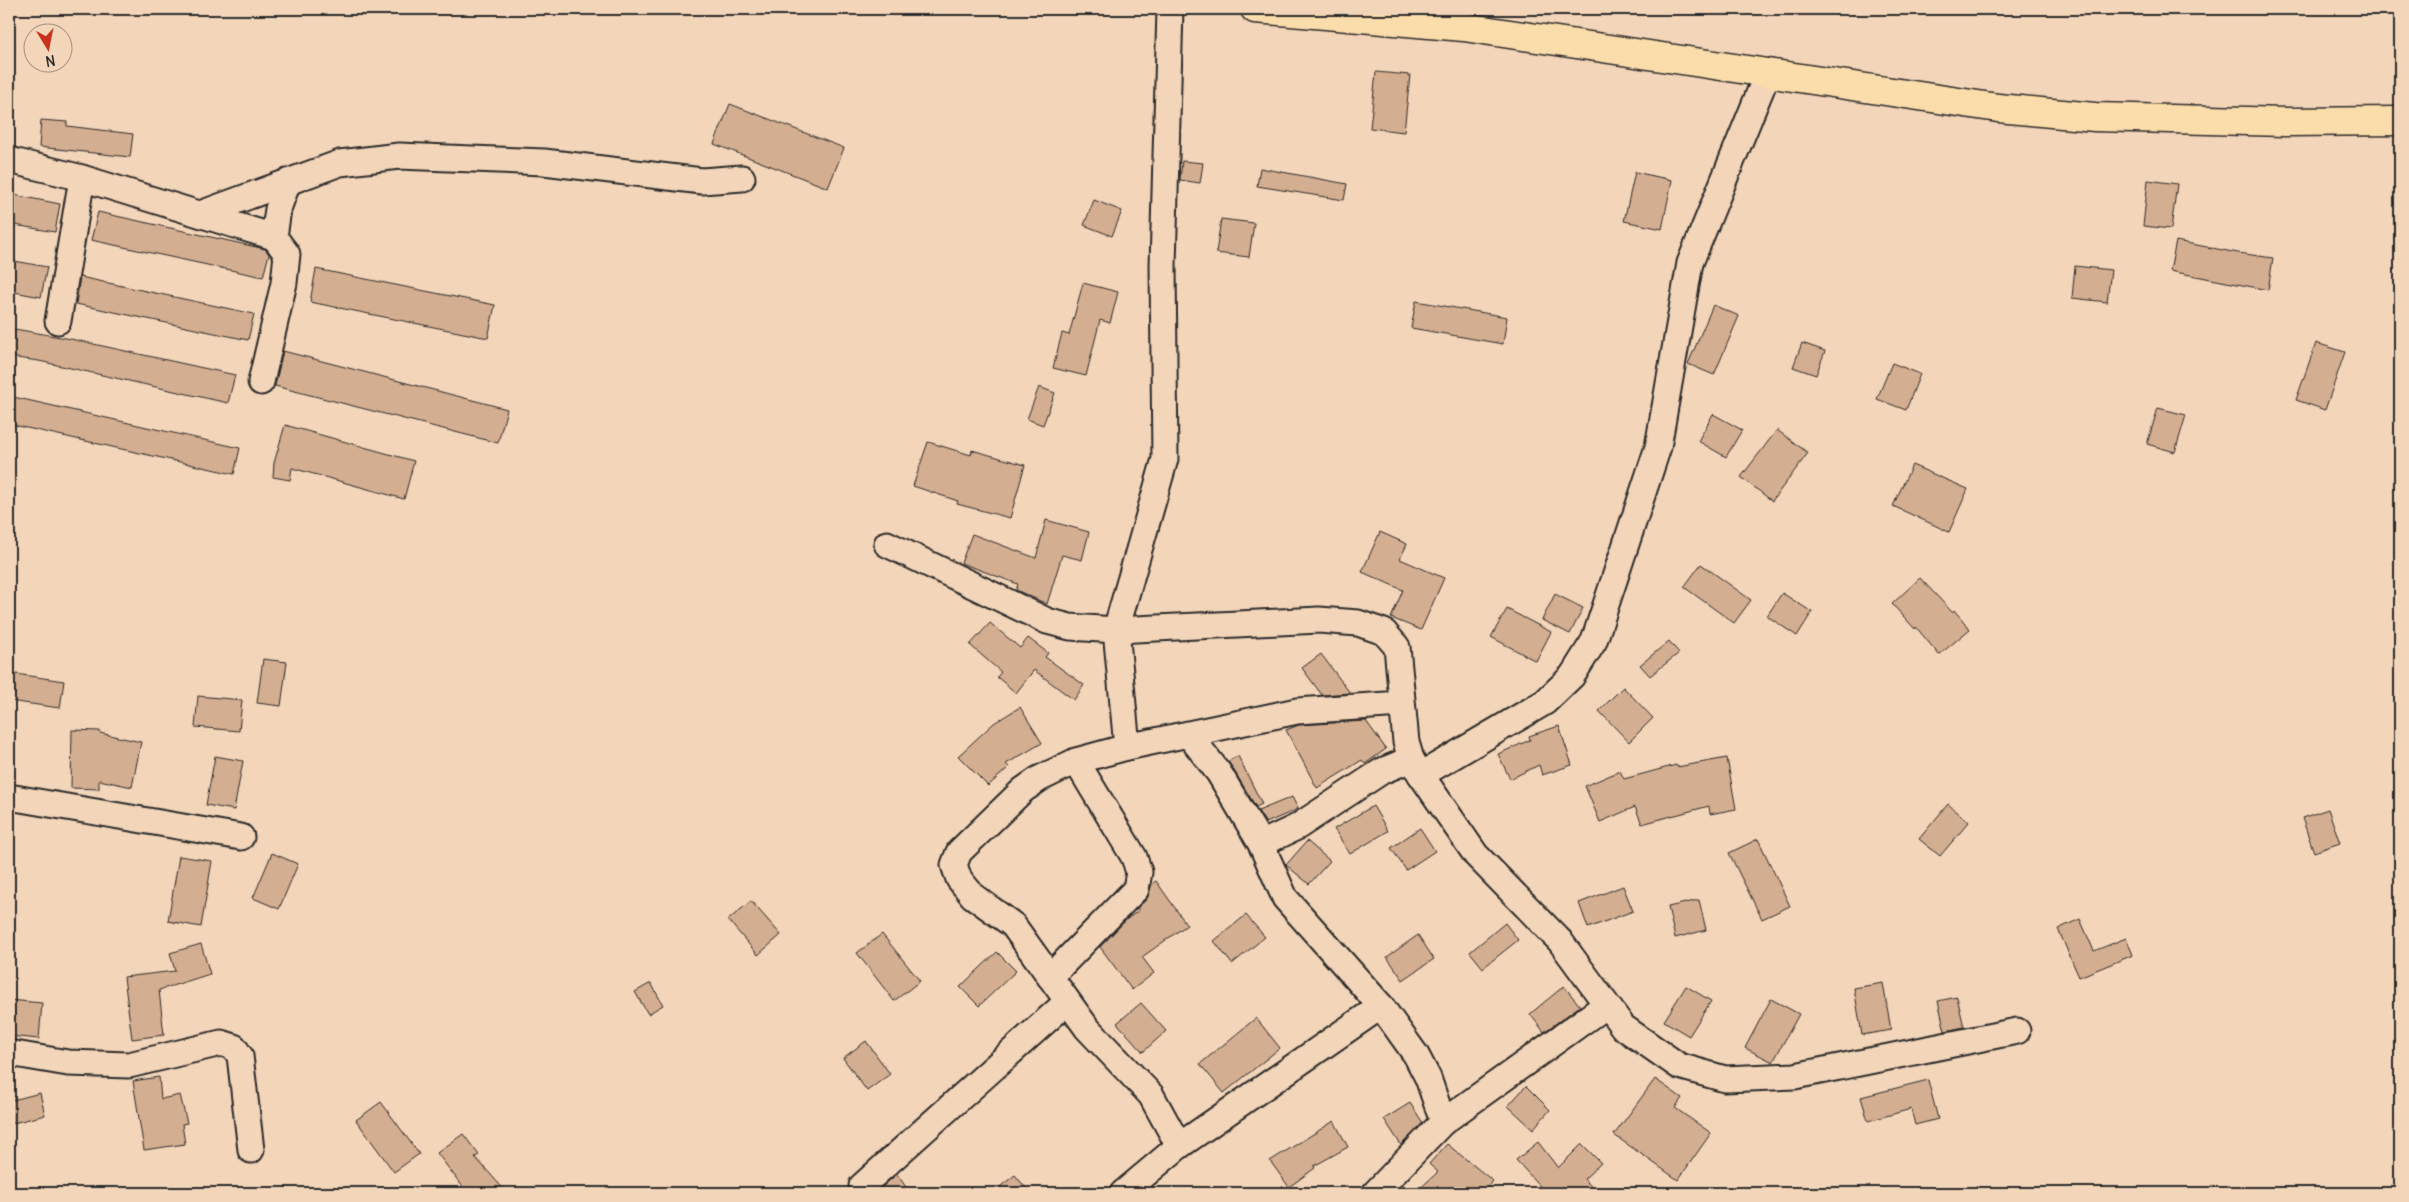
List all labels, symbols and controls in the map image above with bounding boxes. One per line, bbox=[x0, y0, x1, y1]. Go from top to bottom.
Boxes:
north arrow bbox=[22, 22, 72, 72]
text: N bbox=[44, 51, 57, 71]

